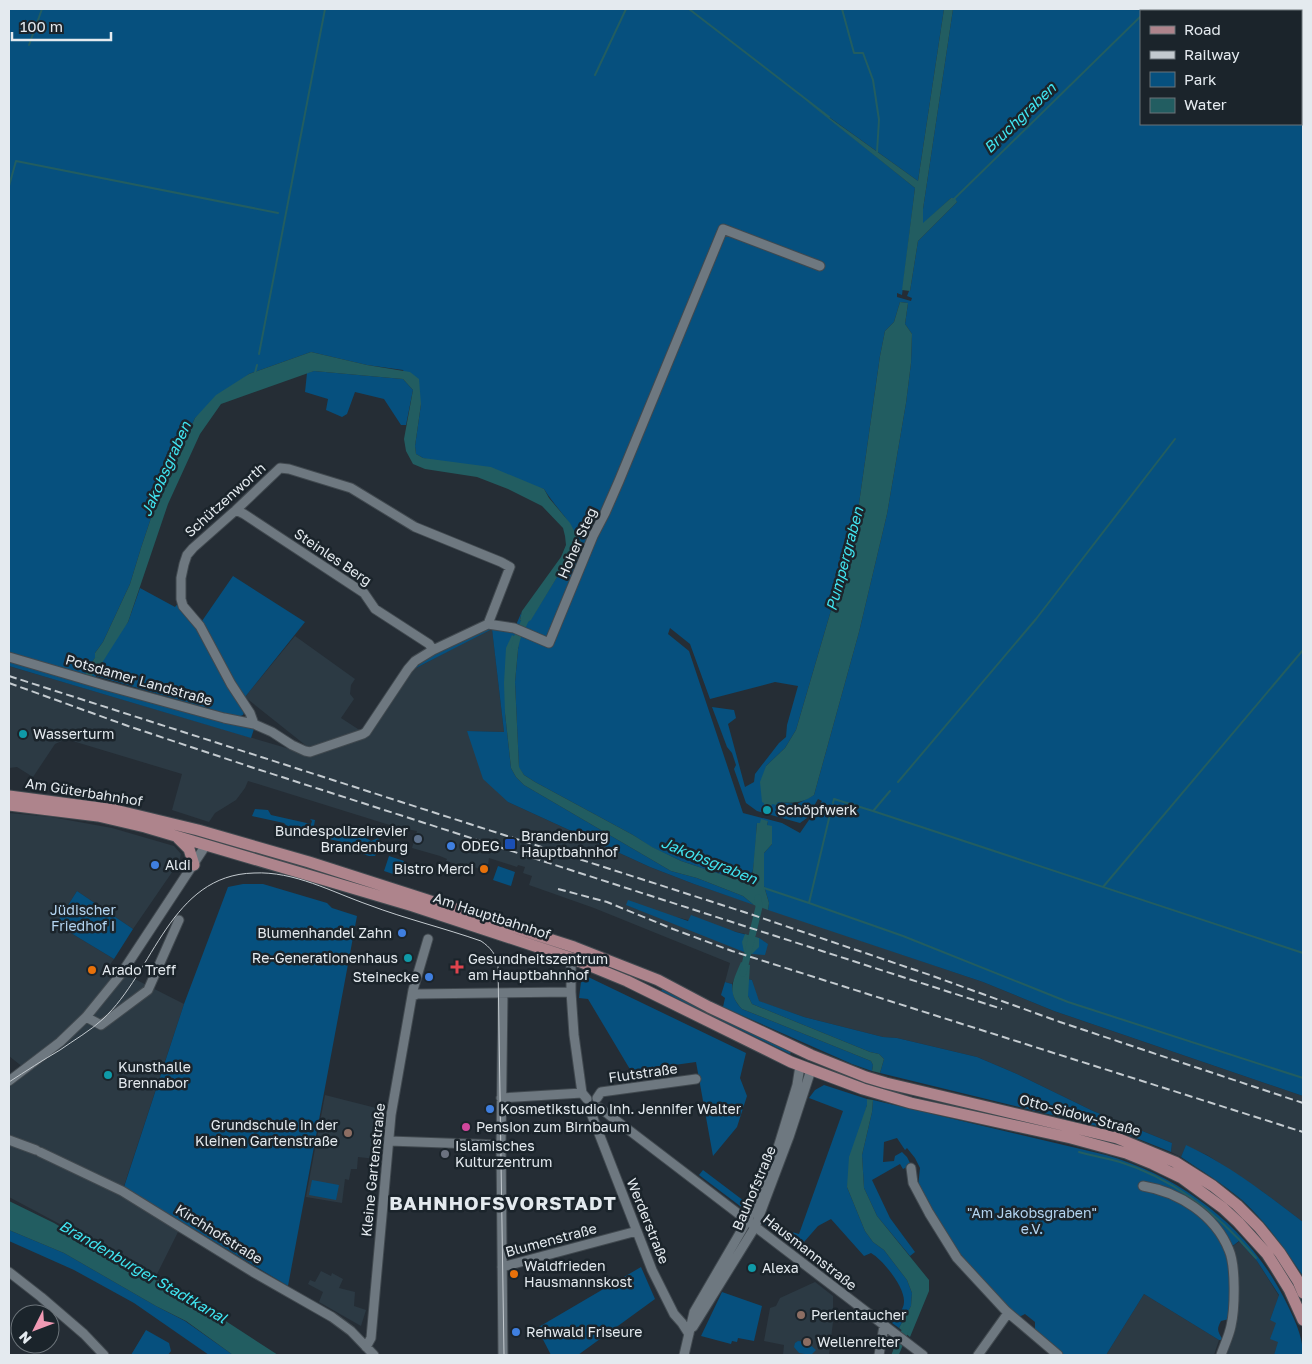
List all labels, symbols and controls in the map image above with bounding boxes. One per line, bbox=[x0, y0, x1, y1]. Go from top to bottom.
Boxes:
scale bar bbox=[12, 10, 111, 42]
legend bbox=[1140, 10, 1302, 125]
text: 100 m bbox=[20, 17, 63, 35]
text: Road bbox=[1184, 20, 1221, 38]
text: Railway bbox=[1184, 45, 1240, 63]
text: Park bbox=[1184, 70, 1217, 88]
water label: Bruchgraben bbox=[980, 78, 1060, 157]
text: Water bbox=[1184, 95, 1227, 113]
water label: Jakobsgraben bbox=[136, 418, 195, 519]
street label: Schützenworth bbox=[181, 459, 269, 540]
water label: Pumpergraben bbox=[822, 504, 868, 613]
street label: Hoher Steg bbox=[553, 505, 600, 581]
street label: Steinles Berg bbox=[291, 524, 375, 589]
street label: Potsdamer Landstraße bbox=[64, 650, 215, 709]
place label: Wasserturm bbox=[33, 725, 114, 742]
marker: Wasserturm bbox=[17, 728, 29, 740]
street label: Am Güterbahnhof bbox=[24, 774, 144, 809]
place label: Schöpfwerk bbox=[777, 801, 857, 818]
marker: Schöpfwerk bbox=[761, 804, 773, 816]
place label: Bundespolizeirevier Brandenburg bbox=[275, 822, 409, 855]
place label: Brandenburg Hauptbahnhof bbox=[521, 827, 618, 860]
marker: Bundespolizeirevier Brandenburg bbox=[412, 833, 424, 845]
water label: Jakobsgraben bbox=[658, 833, 761, 889]
place label: ODEG bbox=[461, 837, 500, 854]
marker: Brandenburg Hauptbahnhof bbox=[503, 837, 517, 851]
marker: ODEG bbox=[445, 840, 457, 852]
place label: Aldi bbox=[165, 856, 191, 873]
marker: Aldi bbox=[149, 859, 161, 871]
place label: Bistro Merci bbox=[394, 860, 474, 877]
marker: Bistro Merci bbox=[478, 863, 490, 875]
street label: Am Hauptbahnhof bbox=[431, 889, 553, 942]
park label: Jüdischer Friedhof I bbox=[50, 901, 116, 934]
place label: Blumenhandel Zahn bbox=[257, 924, 392, 941]
marker: Blumenhandel Zahn bbox=[396, 927, 408, 939]
place label: Re-Generationenhaus bbox=[252, 949, 398, 966]
place label: Gesundheitszentrum am Hauptbahnhof bbox=[468, 950, 608, 983]
marker: Re-Generationenhaus bbox=[402, 952, 414, 964]
marker: Gesundheitszentrum am Hauptbahnhof bbox=[450, 960, 464, 974]
place label: Arado Treff bbox=[102, 961, 176, 978]
marker: Arado Treff bbox=[86, 964, 98, 976]
place label: Steinecke bbox=[353, 968, 419, 985]
marker: Steinecke bbox=[423, 971, 435, 983]
place label: Kunsthalle Brennabor bbox=[118, 1058, 191, 1091]
street label: Flutstraße bbox=[607, 1059, 678, 1086]
marker: Kunsthalle Brennabor bbox=[102, 1069, 114, 1081]
street label: Otto-Sidow-Straße bbox=[1018, 1090, 1143, 1139]
place label: Kosmetikstudio Inh. Jennifer Walter bbox=[500, 1100, 742, 1117]
street label: Kleine Gartenstraße bbox=[357, 1102, 388, 1238]
marker: Kosmetikstudio Inh. Jennifer Walter bbox=[484, 1103, 496, 1115]
place label: Grundschule in der Kleinen Gartenstraße bbox=[195, 1116, 339, 1149]
place label: Pension zum Birnbaum bbox=[476, 1118, 630, 1135]
marker: Pension zum Birnbaum bbox=[460, 1121, 472, 1133]
marker: Grundschule in der Kleinen Gartenstraße bbox=[342, 1127, 354, 1139]
place label: Islamisches Kulturzentrum bbox=[455, 1137, 552, 1170]
street label: Bauhofstraße bbox=[728, 1143, 779, 1233]
marker: Islamisches Kulturzentrum bbox=[439, 1148, 451, 1160]
street label: Werderstraße bbox=[624, 1175, 673, 1266]
district label: BAHNHOFSVORSTADT bbox=[389, 1191, 617, 1214]
street label: Kirchhofstraße bbox=[173, 1200, 266, 1267]
park label: "Am Jakobsgraben" e.V. bbox=[967, 1204, 1097, 1237]
street label: Hausmannstraße bbox=[760, 1210, 861, 1294]
water label: Brandenburger Stadtkanal bbox=[56, 1216, 231, 1328]
street label: Blumenstraße bbox=[503, 1219, 598, 1260]
place label: Waldfrieden Hausmannskost bbox=[524, 1257, 632, 1290]
place label: Alexa bbox=[762, 1259, 799, 1276]
marker: Alexa bbox=[746, 1262, 758, 1274]
marker: Waldfrieden Hausmannskost bbox=[508, 1268, 520, 1280]
north arrow bbox=[10, 1304, 60, 1354]
place label: Perlentaucher bbox=[811, 1306, 907, 1323]
marker: Perlentaucher bbox=[795, 1309, 807, 1321]
place label: Rehwald Friseure bbox=[526, 1323, 642, 1340]
marker: Rehwald Friseure bbox=[510, 1326, 522, 1338]
text: N bbox=[15, 1328, 35, 1348]
place label: Wellenreiter bbox=[817, 1333, 900, 1350]
marker: Wellenreiter bbox=[801, 1336, 813, 1348]

